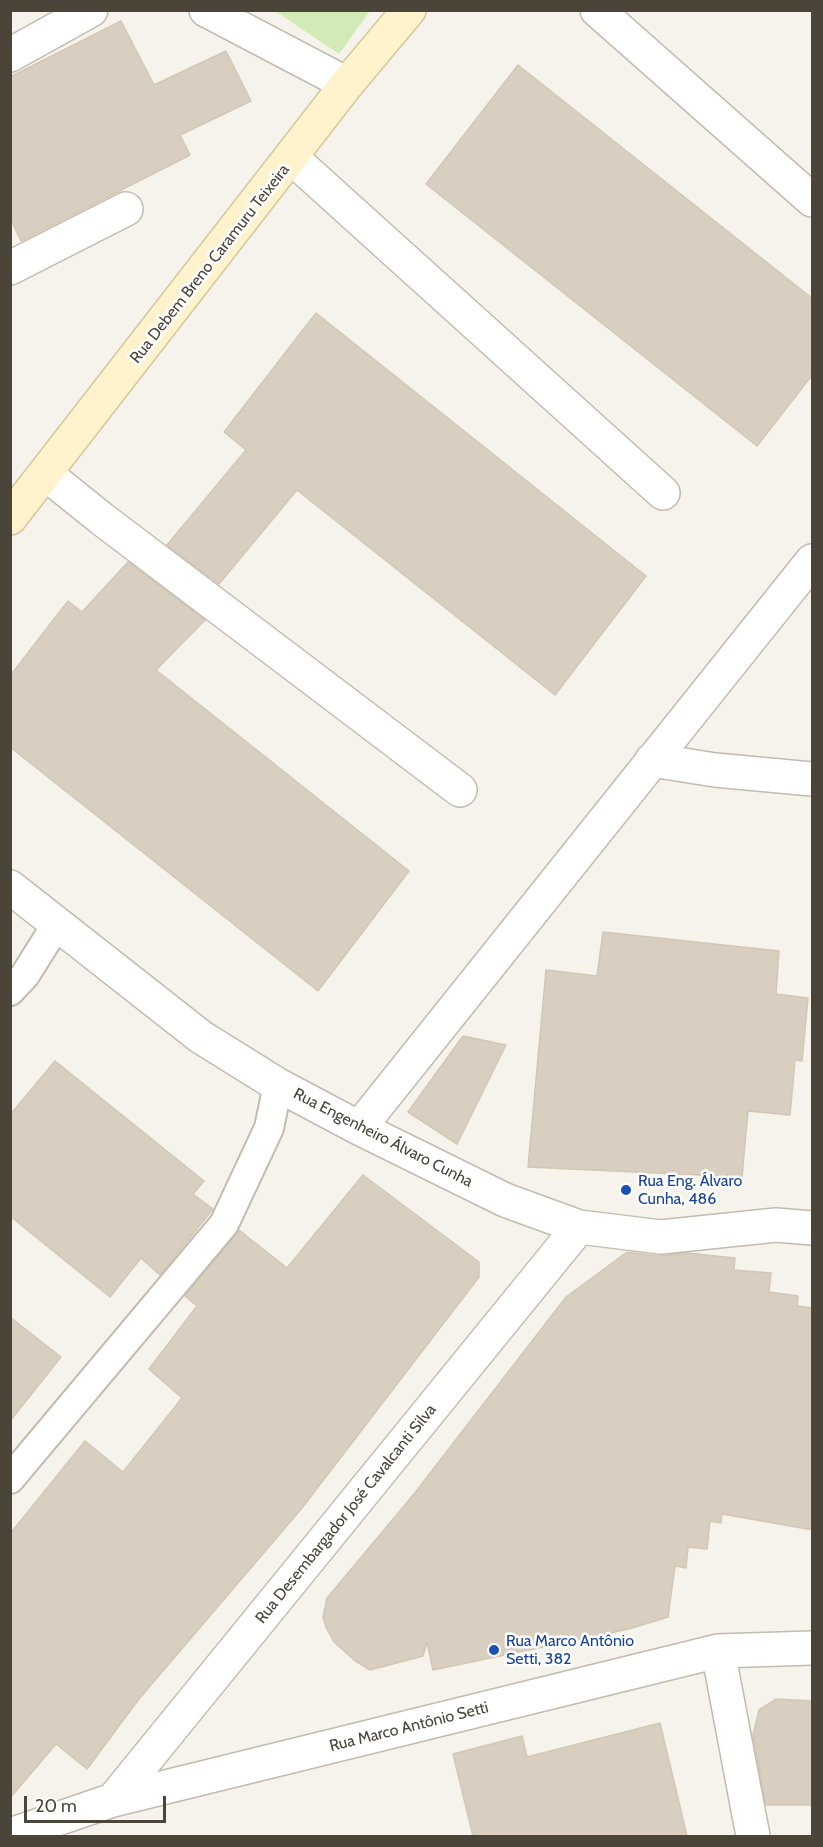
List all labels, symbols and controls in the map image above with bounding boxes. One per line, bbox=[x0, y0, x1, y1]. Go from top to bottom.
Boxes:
street label: Rua Debem Breno Caramuru Teixeira bbox=[126, 161, 294, 367]
street label: Rua Engenheiro Álvaro Cunha bbox=[290, 1084, 476, 1192]
place label: Rua Eng. Álvaro Cunha, 486 bbox=[638, 1171, 742, 1209]
marker: Rua Eng. Álvaro Cunha, 486 bbox=[619, 1183, 633, 1197]
street label: Rua Desembargador José Cavalcanti Silva bbox=[252, 1400, 440, 1628]
place label: Rua Marco Antônio Setti, 382 bbox=[506, 1631, 634, 1669]
marker: Rua Marco Antônio Setti, 382 bbox=[487, 1643, 501, 1657]
street label: Rua Marco Antônio Setti bbox=[327, 1698, 491, 1756]
scale bar bbox=[27, 1784, 170, 1822]
text: 20 m bbox=[35, 1795, 77, 1817]

